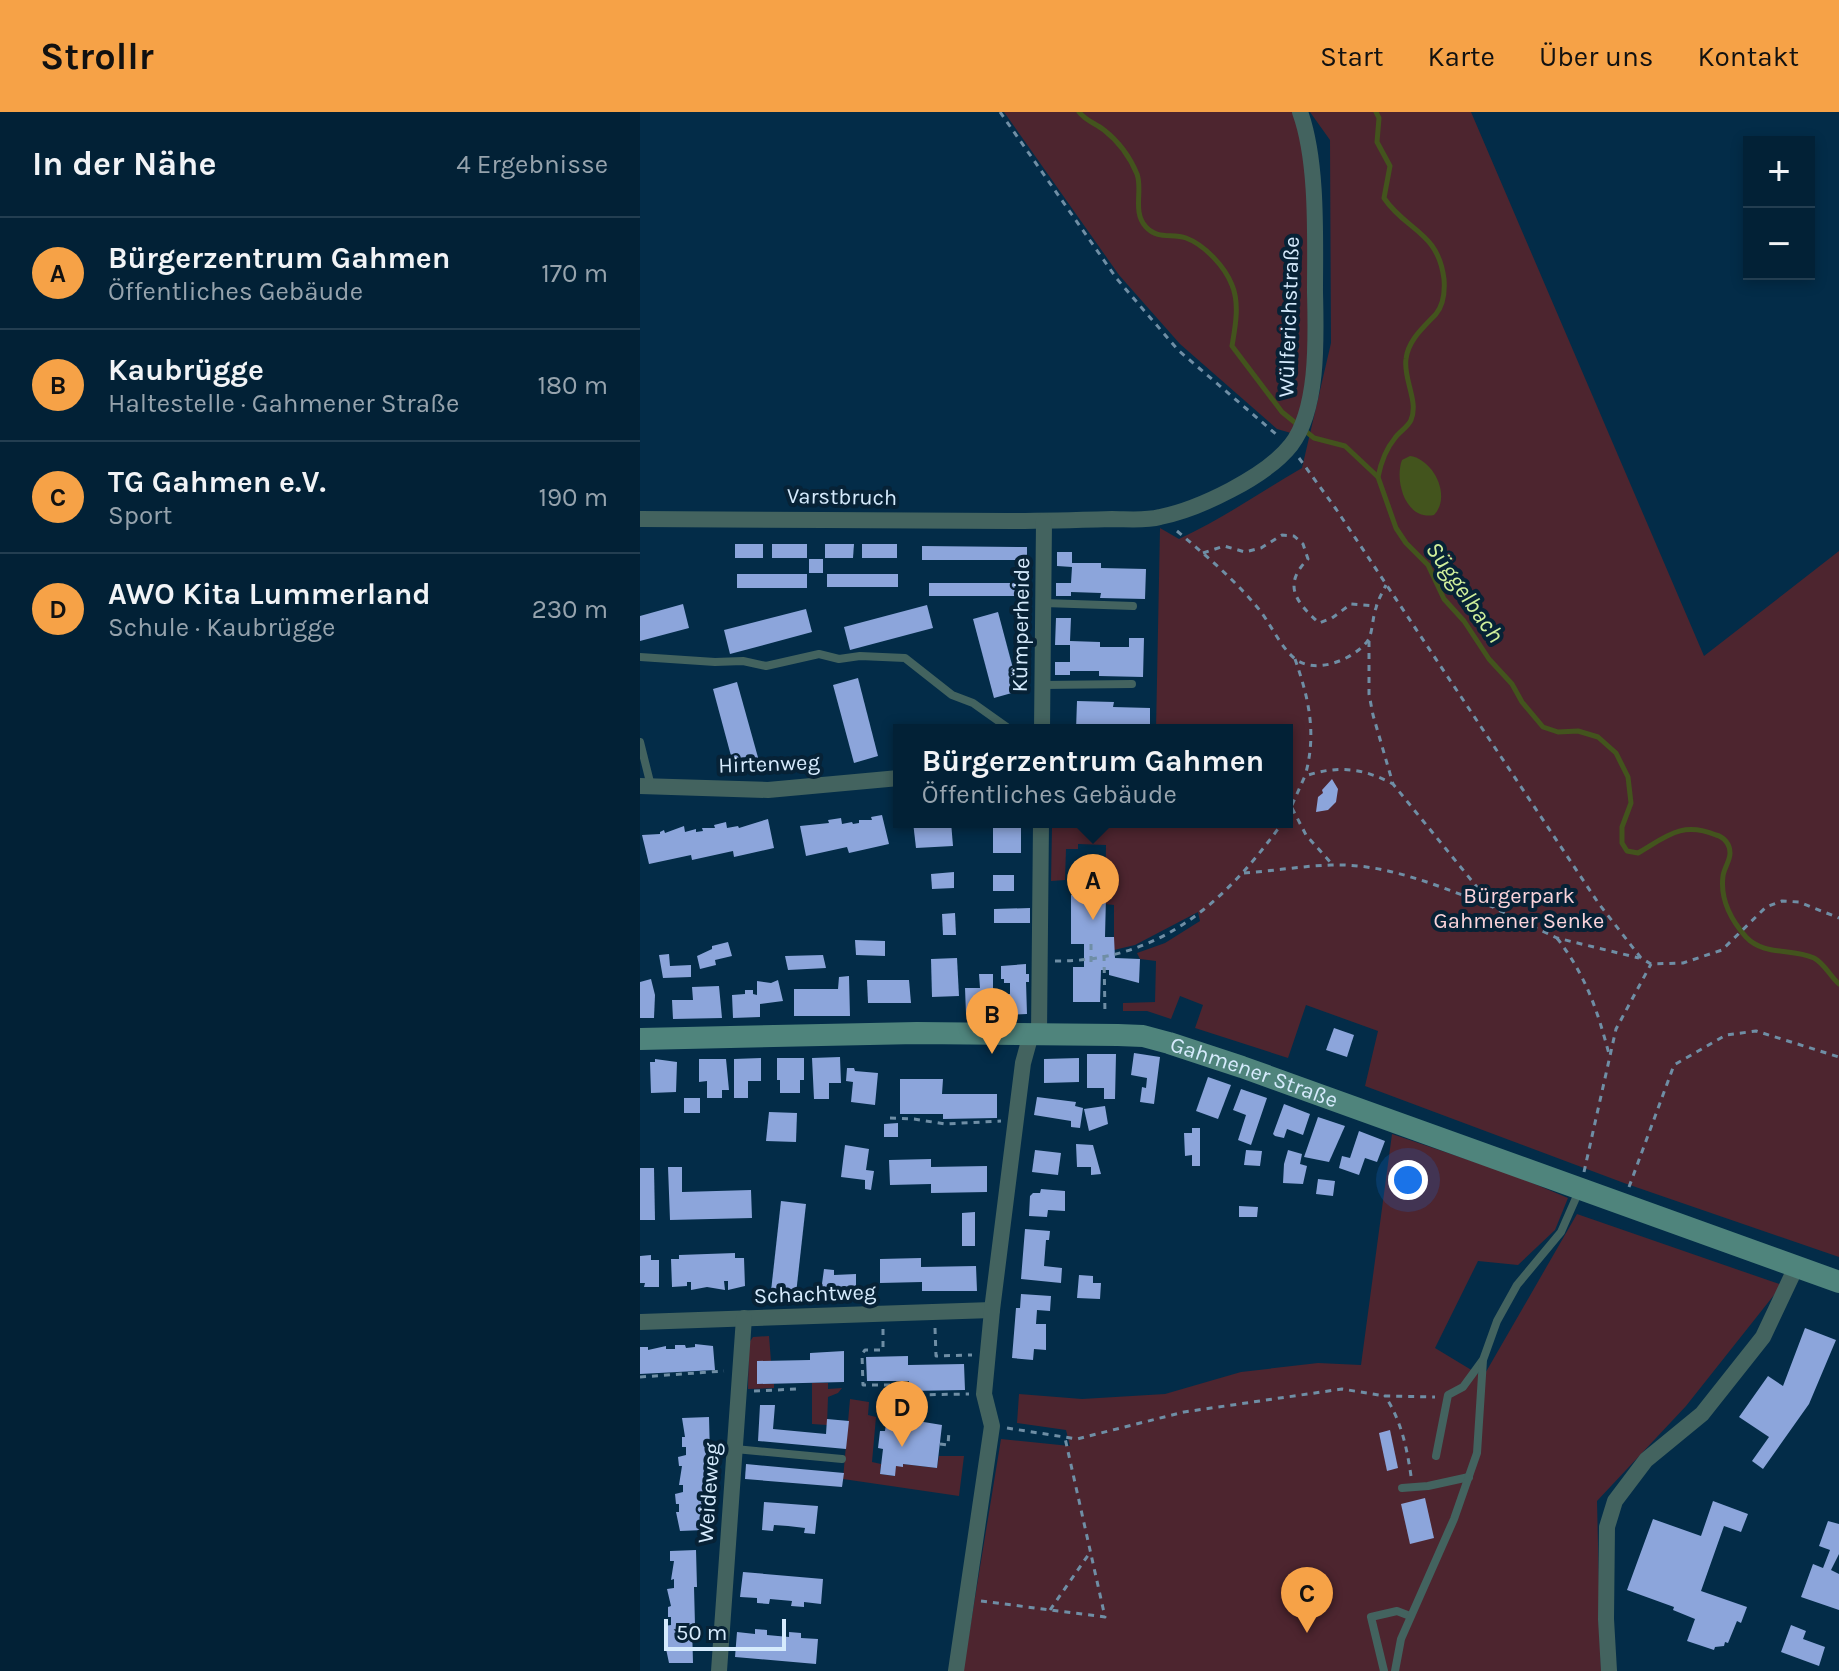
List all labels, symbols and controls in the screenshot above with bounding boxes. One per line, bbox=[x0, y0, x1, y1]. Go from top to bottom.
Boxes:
text: Strollr bbox=[40, 34, 154, 79]
text: Start bbox=[1320, 40, 1383, 73]
text: Karte bbox=[1427, 40, 1495, 73]
text: Über uns bbox=[1539, 40, 1654, 73]
text: Kontakt bbox=[1698, 40, 1799, 73]
map controls bbox=[1743, 136, 1815, 280]
button: + bbox=[1743, 136, 1815, 208]
text: In der Nähe bbox=[32, 144, 216, 184]
text: 4 Ergebnisse bbox=[456, 149, 608, 180]
button: − bbox=[1743, 208, 1815, 280]
street label: Wülferichstraße bbox=[1273, 236, 1305, 398]
text: Bürgerzentrum Gahmen bbox=[108, 240, 450, 276]
text: A bbox=[50, 258, 66, 289]
text: 170 m bbox=[541, 258, 608, 289]
text: Öffentliches Gebäude bbox=[108, 276, 363, 307]
text: Kaubrügge bbox=[108, 352, 264, 388]
text: B bbox=[50, 370, 66, 401]
text: 180 m bbox=[538, 370, 608, 401]
text: Haltestelle · Gahmener Straße bbox=[108, 388, 459, 419]
text: TG Gahmen e.V. bbox=[108, 464, 326, 500]
text: C bbox=[50, 482, 66, 513]
text: 190 m bbox=[538, 482, 608, 513]
street label: Varstbruch bbox=[787, 483, 897, 511]
text: Sport bbox=[108, 500, 172, 531]
water label: Süggelbach bbox=[1420, 536, 1510, 648]
street label: Kümperheide bbox=[1007, 557, 1035, 693]
text: AWO Kita Lummerland bbox=[108, 576, 431, 612]
text: D bbox=[49, 594, 67, 625]
text: 230 m bbox=[532, 594, 608, 625]
text: Schule · Kaubrügge bbox=[108, 612, 335, 643]
popup bbox=[893, 724, 1293, 828]
text: Bürgerzentrum Gahmen bbox=[922, 743, 1264, 779]
street label: Hirtenweg bbox=[718, 749, 821, 779]
text: Öffentliches Gebäude bbox=[922, 779, 1177, 810]
pin: A bbox=[1067, 854, 1119, 920]
park label: Bürgerpark Gahmener Senke bbox=[1434, 883, 1604, 934]
pin: B bbox=[966, 988, 1018, 1054]
street label: Gahmener Straße bbox=[1167, 1031, 1341, 1113]
your location bbox=[1388, 1160, 1428, 1200]
street label: Schachtweg bbox=[753, 1279, 877, 1309]
pin: D bbox=[876, 1381, 928, 1447]
street label: Weideweg bbox=[693, 1441, 726, 1544]
pin: C bbox=[1281, 1567, 1333, 1633]
scale bar bbox=[664, 1615, 786, 1651]
text: 50 m bbox=[676, 1620, 727, 1646]

